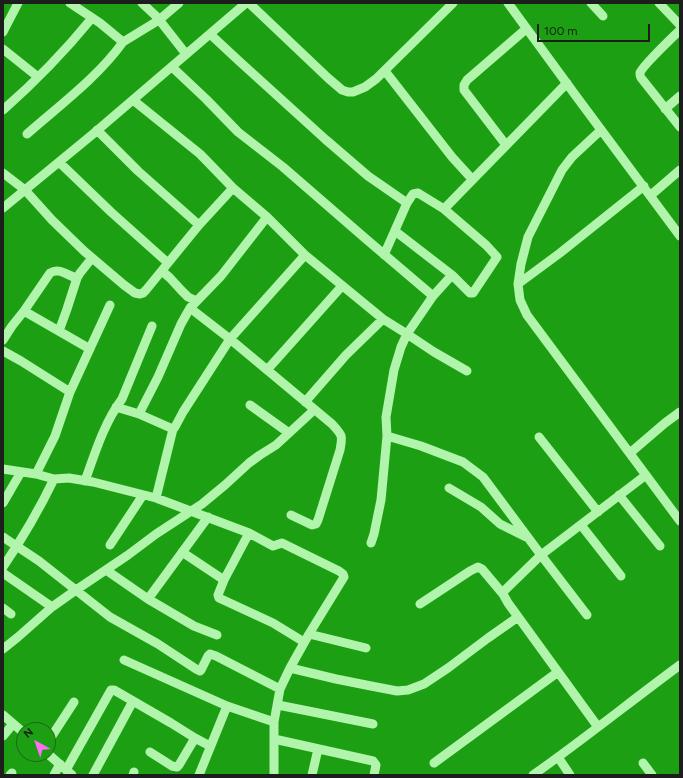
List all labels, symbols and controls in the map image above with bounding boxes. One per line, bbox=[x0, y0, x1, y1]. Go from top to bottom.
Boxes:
scale bar bbox=[539, 16, 652, 42]
text: 100 m bbox=[544, 24, 578, 38]
north arrow bbox=[16, 722, 56, 762]
text: N bbox=[21, 725, 36, 741]

